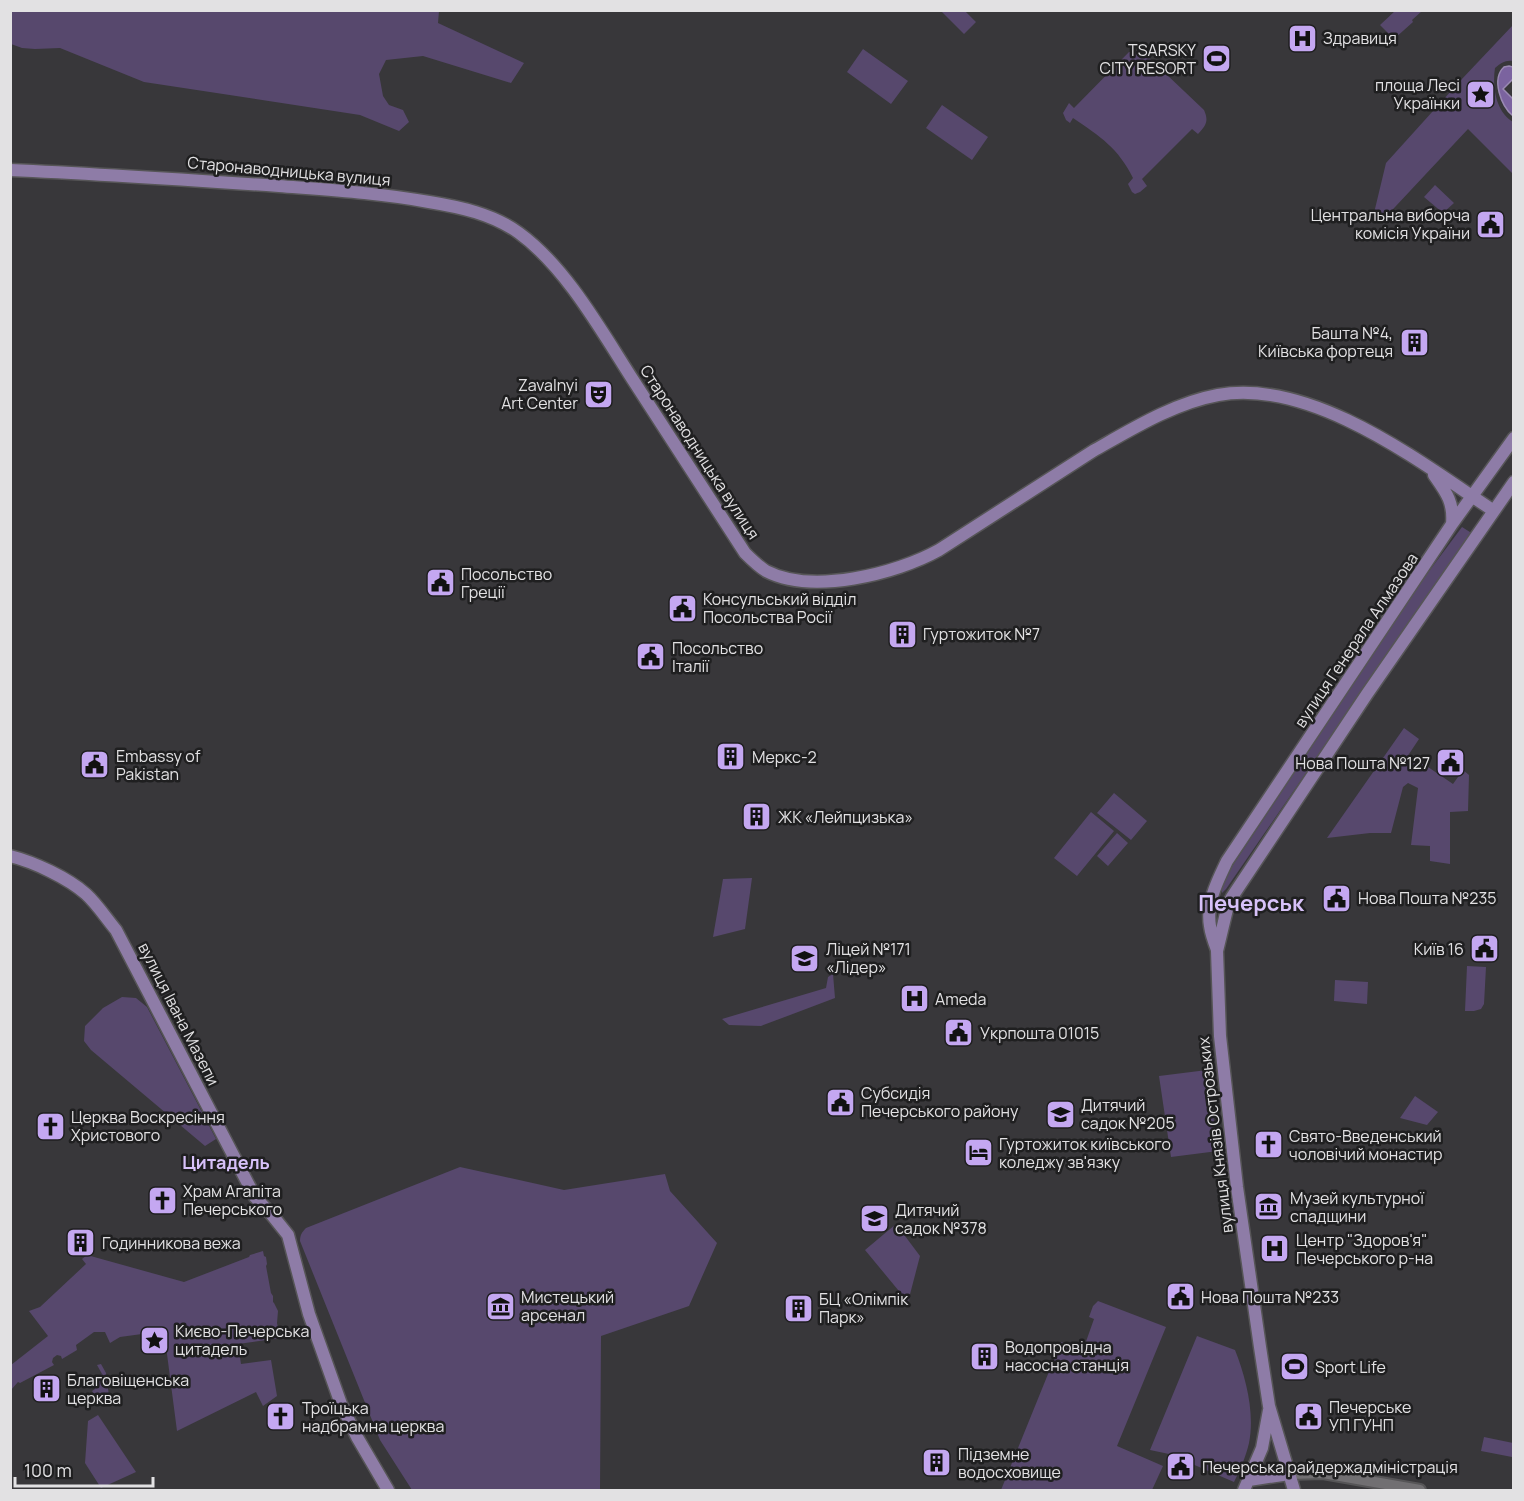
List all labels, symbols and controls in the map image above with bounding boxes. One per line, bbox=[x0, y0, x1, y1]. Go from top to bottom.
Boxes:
hospital icon: Здравиця bbox=[1286, 22, 1318, 54]
place label: Здравиця bbox=[1323, 27, 1397, 49]
place label: TSARSKY CITY RESORT bbox=[1099, 39, 1196, 79]
sports icon: TSARSKY CITY RESORT bbox=[1201, 43, 1233, 75]
place label: площа Лесі Українки bbox=[1375, 74, 1460, 114]
place icon: площа Лесі Українки bbox=[1465, 78, 1497, 110]
street label: Старонаводницька вулиця bbox=[187, 151, 391, 191]
place label: Центральна виборча комісія України bbox=[1311, 204, 1470, 244]
public building icon: Центральна виборча комісія України bbox=[1475, 208, 1507, 240]
place label: Башта №4, Київська фортеця bbox=[1258, 322, 1393, 362]
building icon: Башта №4, Київська фортеця bbox=[1398, 326, 1430, 358]
street label: Старонаводницька вулиця bbox=[635, 361, 765, 543]
place label: Zavalnyi Art Center bbox=[501, 374, 578, 414]
theatre icon: Zavalnyi Art Center bbox=[583, 378, 615, 410]
street label: вулиця Генерала Алмазова bbox=[1289, 548, 1423, 732]
place label: Посольство Греції bbox=[461, 563, 552, 603]
public building icon: Посольство Греції bbox=[424, 567, 456, 599]
place label: Консульський відділ Посольства Росії bbox=[703, 588, 856, 628]
public building icon: Консульський відділ Посольства Росії bbox=[666, 592, 698, 624]
building icon: Гуртожиток №7 bbox=[886, 618, 918, 650]
place label: Гуртожиток №7 bbox=[923, 623, 1040, 645]
place label: Посольство Італії bbox=[672, 637, 763, 677]
public building icon: Посольство Італії bbox=[635, 641, 667, 673]
building icon: Меркс-2 bbox=[715, 741, 747, 773]
place label: Embassy of Pakistan bbox=[116, 745, 201, 785]
place label: Меркс-2 bbox=[752, 746, 817, 768]
public building icon: Нова Пошта №127 bbox=[1435, 747, 1467, 779]
public building icon: Embassy of Pakistan bbox=[79, 749, 111, 781]
place label: Нова Пошта №127 bbox=[1295, 752, 1430, 774]
building icon: ЖК «Лейпцизька» bbox=[741, 801, 773, 833]
place label: ЖК «Лейпцизька» bbox=[778, 806, 913, 828]
public building icon: Нова Пошта №235 bbox=[1321, 882, 1353, 914]
place label: Нова Пошта №235 bbox=[1358, 887, 1497, 909]
district label: Печерськ bbox=[1198, 888, 1305, 918]
public building icon: Київ 16 bbox=[1469, 933, 1501, 965]
place label: Ліцей №171 «Лідер» bbox=[826, 938, 911, 978]
place label: Київ 16 bbox=[1414, 938, 1464, 960]
street label: вулиця Івана Мазепи bbox=[133, 939, 225, 1089]
school or university icon: Ліцей №171 «Лідер» bbox=[789, 942, 821, 974]
hospital icon: Ameda bbox=[898, 983, 930, 1015]
place label: Ameda bbox=[935, 988, 986, 1010]
public building icon: Укрпошта 01015 bbox=[943, 1017, 975, 1049]
place label: Укрпошта 01015 bbox=[980, 1022, 1099, 1044]
street label: вулиця Князів Острозьких bbox=[1192, 1035, 1238, 1234]
place label: Субсидія Печерського району bbox=[861, 1082, 1019, 1122]
public building icon: Субсидія Печерського району bbox=[824, 1086, 856, 1118]
place label: Дитячий садок №205 bbox=[1081, 1094, 1175, 1134]
school or university icon: Дитячий садок №205 bbox=[1044, 1098, 1076, 1130]
place label: Церква Воскресіння Христового bbox=[71, 1106, 225, 1146]
church icon: Церква Воскресіння Христового bbox=[34, 1110, 66, 1142]
place label: Свято-Введенський чоловічий монастир bbox=[1289, 1125, 1442, 1165]
church icon: Свято-Введенський чоловічий монастир bbox=[1252, 1129, 1284, 1161]
place label: Гуртожиток київського коледжу зв'язку bbox=[999, 1133, 1171, 1173]
hotel icon: Гуртожиток київського коледжу зв'язку bbox=[962, 1137, 994, 1169]
district label: Цитадель bbox=[182, 1150, 270, 1174]
place label: Храм Агапіта Печерського bbox=[183, 1180, 282, 1220]
church icon: Храм Агапіта Печерського bbox=[146, 1184, 178, 1216]
place label: Музей культурної спадщини bbox=[1290, 1187, 1425, 1227]
museum icon: Музей культурної спадщини bbox=[1253, 1191, 1285, 1223]
place label: Дитячий садок №378 bbox=[895, 1199, 987, 1239]
school or university icon: Дитячий садок №378 bbox=[858, 1203, 890, 1235]
building icon: Годинникова вежа bbox=[65, 1227, 97, 1259]
place label: Центр "Здоров'я" Печерського р-на bbox=[1296, 1229, 1433, 1269]
place label: Годинникова вежа bbox=[102, 1232, 241, 1254]
hospital icon: Центр "Здоров'я" Печерського р-на bbox=[1259, 1233, 1291, 1265]
public building icon: Нова Пошта №233 bbox=[1164, 1281, 1196, 1313]
place label: Мистецький арсенал bbox=[521, 1286, 614, 1326]
place label: Нова Пошта №233 bbox=[1201, 1286, 1339, 1308]
place label: БЦ «Олімпік Парк» bbox=[819, 1288, 909, 1328]
museum icon: Мистецький арсенал bbox=[484, 1290, 516, 1322]
building icon: БЦ «Олімпік Парк» bbox=[782, 1292, 814, 1324]
place label: Києво-Печерська цитадель bbox=[175, 1320, 309, 1360]
place icon: Києво-Печерська цитадель bbox=[138, 1324, 170, 1356]
place label: Водопровідна насосна станція bbox=[1005, 1336, 1129, 1376]
building icon: Водопровідна насосна станція bbox=[968, 1340, 1000, 1372]
sports icon: Sport Life bbox=[1278, 1351, 1310, 1383]
place label: Sport Life bbox=[1315, 1356, 1386, 1378]
place label: Благовіщенська церква bbox=[67, 1369, 189, 1409]
building icon: Благовіщенська церква bbox=[30, 1373, 62, 1405]
place label: Печерське УП ГУНП bbox=[1329, 1396, 1411, 1436]
place label: Троїцька надбрамна церква bbox=[302, 1397, 444, 1437]
public building icon: Печерське УП ГУНП bbox=[1292, 1400, 1324, 1432]
church icon: Троїцька надбрамна церква bbox=[265, 1401, 297, 1433]
place label: Підземне водосховище bbox=[958, 1443, 1061, 1483]
building icon: Підземне водосховище bbox=[921, 1447, 953, 1479]
scale bar bbox=[15, 1450, 153, 1488]
public building icon: Печерська райдержадміністрація bbox=[1165, 1451, 1197, 1483]
place label: Печерська райдержадміністрація bbox=[1202, 1456, 1458, 1478]
text: 100 m bbox=[24, 1458, 72, 1482]

